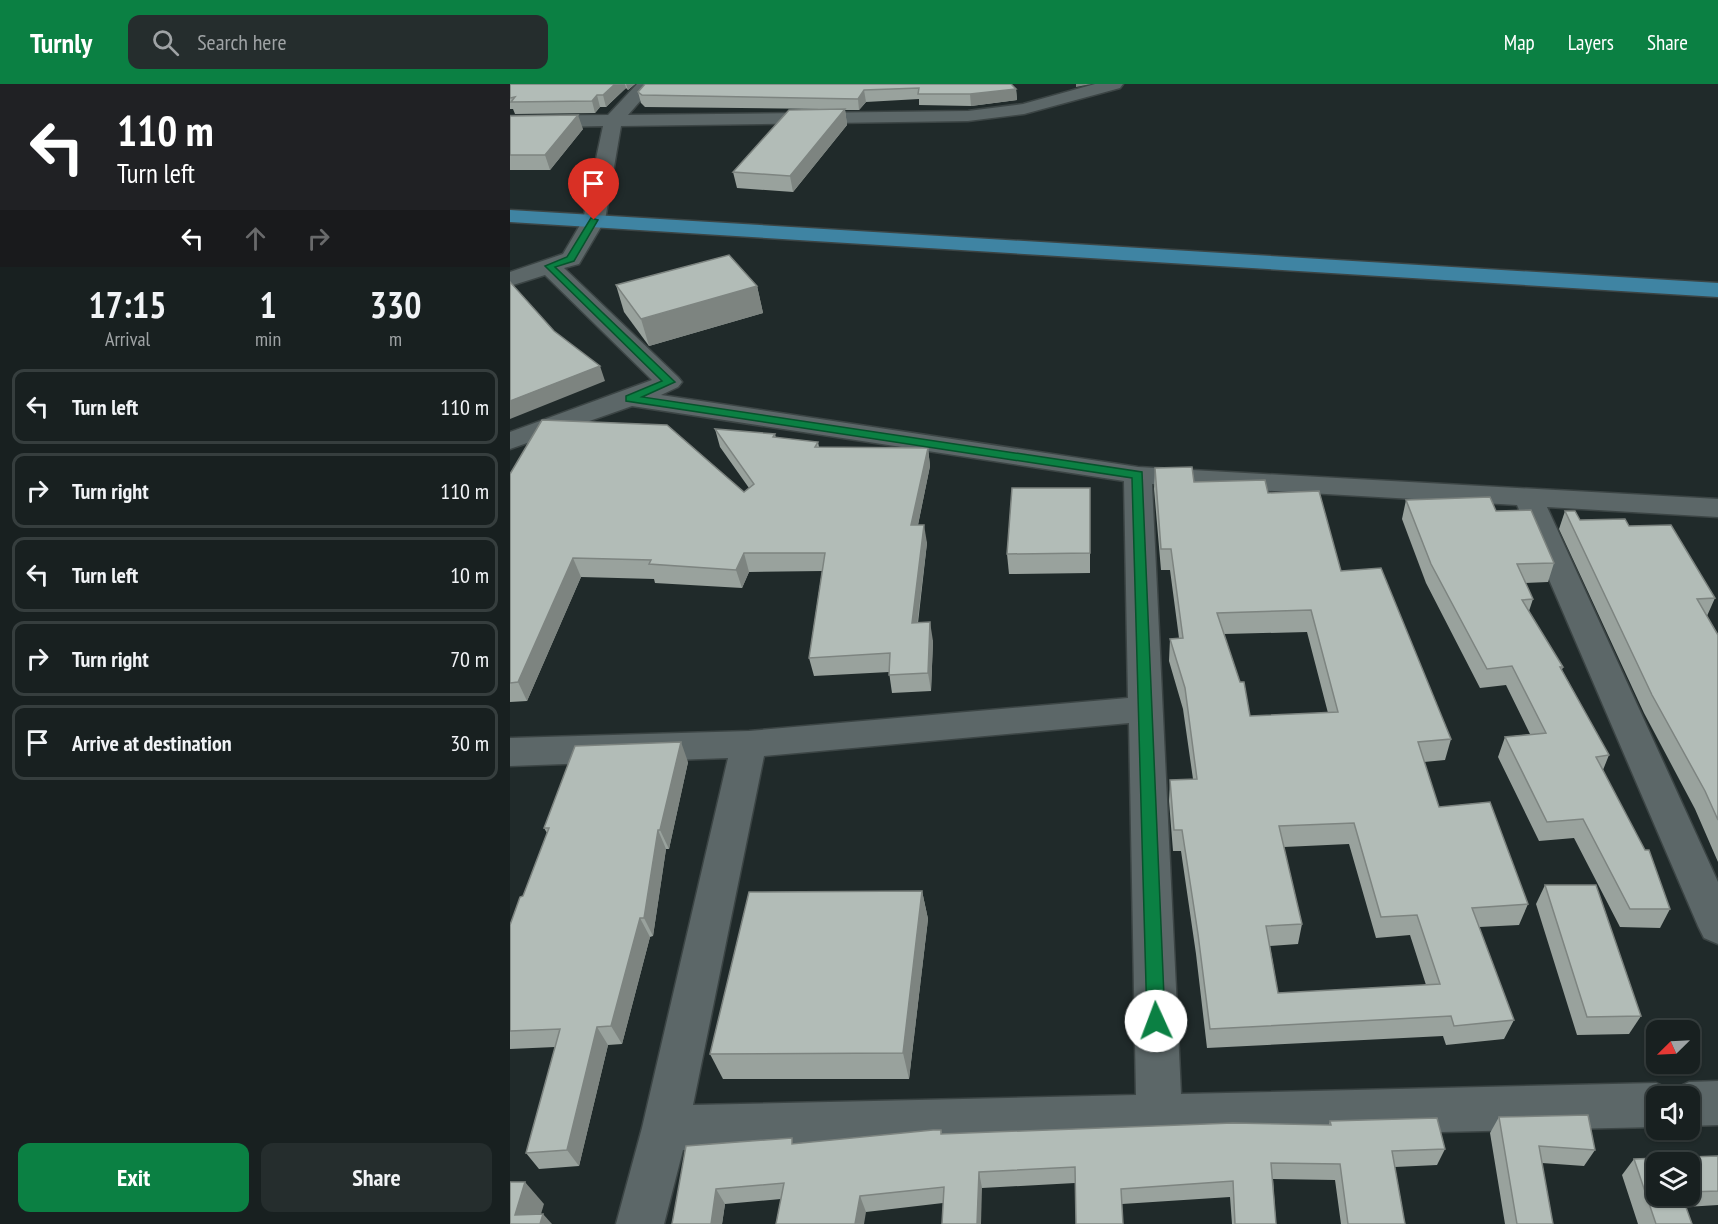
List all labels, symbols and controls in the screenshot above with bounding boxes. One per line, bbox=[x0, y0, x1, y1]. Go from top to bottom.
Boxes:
search box bbox=[128, 15, 548, 69]
text: Turnly bbox=[30, 24, 92, 61]
icon: search bbox=[149, 26, 182, 59]
text: Search here bbox=[197, 28, 287, 56]
text: Map bbox=[1504, 29, 1535, 56]
text: Layers bbox=[1568, 29, 1614, 56]
text: Share bbox=[1647, 29, 1688, 56]
text: 110 m bbox=[117, 103, 214, 158]
icon: left bbox=[18, 108, 96, 186]
text: Turn left bbox=[117, 156, 195, 190]
pin bbox=[568, 158, 619, 220]
icon: arrive bbox=[577, 167, 610, 200]
icon: left bbox=[176, 222, 209, 255]
icon: ahead bbox=[239, 222, 272, 255]
icon: right bbox=[302, 222, 335, 255]
text: 17:15 bbox=[89, 281, 166, 328]
text: 1 bbox=[259, 281, 277, 328]
text: 330 bbox=[370, 281, 421, 328]
text: Arrival bbox=[105, 326, 150, 352]
text: min bbox=[255, 326, 281, 352]
text: m bbox=[389, 326, 402, 352]
icon: left bbox=[21, 390, 54, 423]
text: Turn left bbox=[72, 393, 138, 421]
text: 110 m bbox=[440, 393, 489, 421]
icon: right bbox=[21, 474, 54, 507]
text: Turn right bbox=[72, 477, 149, 505]
text: 110 m bbox=[440, 477, 489, 505]
icon: left bbox=[21, 558, 54, 591]
text: Turn left bbox=[72, 561, 138, 589]
text: 10 m bbox=[450, 561, 489, 589]
icon: right bbox=[21, 642, 54, 675]
text: Turn right bbox=[72, 645, 149, 673]
text: 70 m bbox=[450, 645, 489, 673]
icon: arrive bbox=[21, 726, 54, 759]
text: Arrive at destination bbox=[72, 729, 232, 757]
text: 30 m bbox=[450, 729, 489, 757]
position arrow bbox=[1124, 989, 1188, 1053]
north arrow bbox=[1646, 1020, 1700, 1074]
map controls bbox=[1646, 1020, 1700, 1206]
button: sound bbox=[1646, 1086, 1700, 1140]
button: Exit bbox=[18, 1143, 249, 1212]
button: Share bbox=[261, 1143, 492, 1212]
button: layers bbox=[1646, 1152, 1700, 1206]

